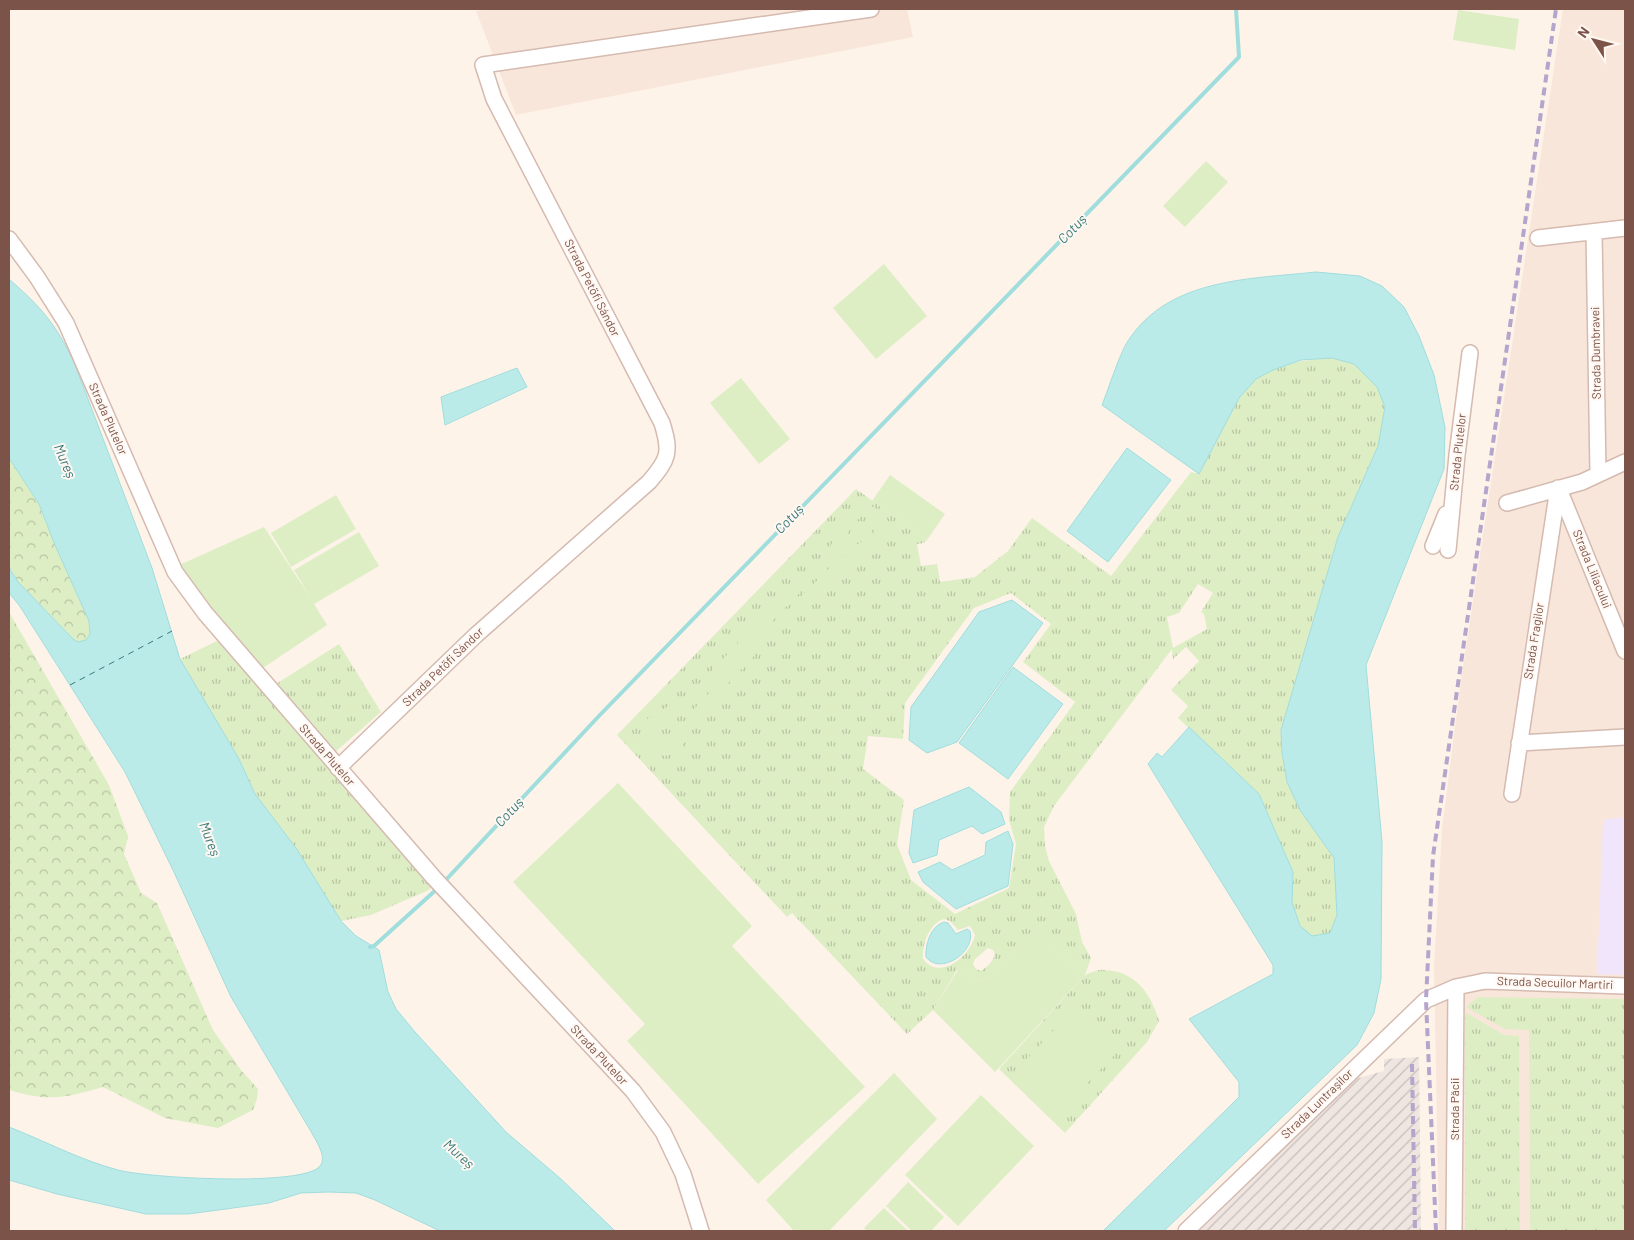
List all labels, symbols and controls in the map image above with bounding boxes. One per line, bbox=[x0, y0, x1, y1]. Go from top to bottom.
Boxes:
north arrow bbox=[1569, 15, 1619, 65]
text: N bbox=[1573, 23, 1593, 41]
water label: Cotuș bbox=[1054, 210, 1090, 247]
street label: Strada Petöfi Sándor bbox=[562, 236, 624, 339]
street label: Strada Dumbravei bbox=[1587, 307, 1603, 399]
street label: Strada Plutelor bbox=[87, 380, 131, 457]
street label: Strada Plutelor bbox=[1446, 412, 1468, 491]
water label: Mureș bbox=[51, 441, 80, 481]
water label: Cotuș bbox=[771, 500, 807, 537]
street label: Strada Liliacului bbox=[1571, 527, 1615, 610]
street label: Strada Fragilor bbox=[1520, 601, 1546, 680]
street label: Strada Petöfi Sándor bbox=[399, 623, 486, 709]
street label: Strada Plutelor bbox=[297, 721, 359, 789]
water label: Cotuș bbox=[491, 793, 527, 830]
water label: Mureș bbox=[196, 819, 225, 859]
street label: Strada Secuilor Martiri bbox=[1497, 973, 1613, 991]
street label: Strada Plutelor bbox=[568, 1021, 632, 1088]
street label: Strada Luntrașilor bbox=[1278, 1065, 1355, 1141]
street label: Strada Păcii bbox=[1447, 1078, 1461, 1140]
water label: Mureș bbox=[440, 1135, 479, 1172]

